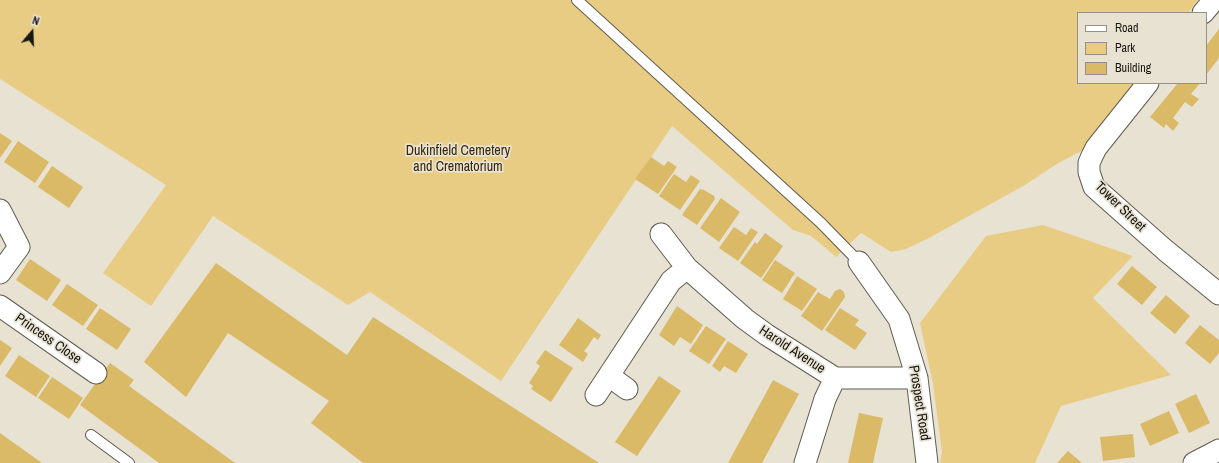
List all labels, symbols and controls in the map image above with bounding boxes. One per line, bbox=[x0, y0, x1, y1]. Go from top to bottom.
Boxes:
north arrow bbox=[12, 12, 52, 52]
legend bbox=[1077, 12, 1207, 84]
text: N bbox=[31, 13, 41, 28]
text: Road bbox=[1115, 20, 1139, 36]
text: Park bbox=[1115, 40, 1135, 56]
text: Building bbox=[1115, 60, 1151, 76]
park label: Dukinfield Cemetery and Crematorium bbox=[406, 143, 510, 176]
street label: Tower Street bbox=[1091, 179, 1149, 235]
street label: Princess Close bbox=[12, 310, 84, 368]
street label: Harold Avenue bbox=[756, 322, 828, 378]
street label: Prospect Road bbox=[905, 364, 933, 442]

